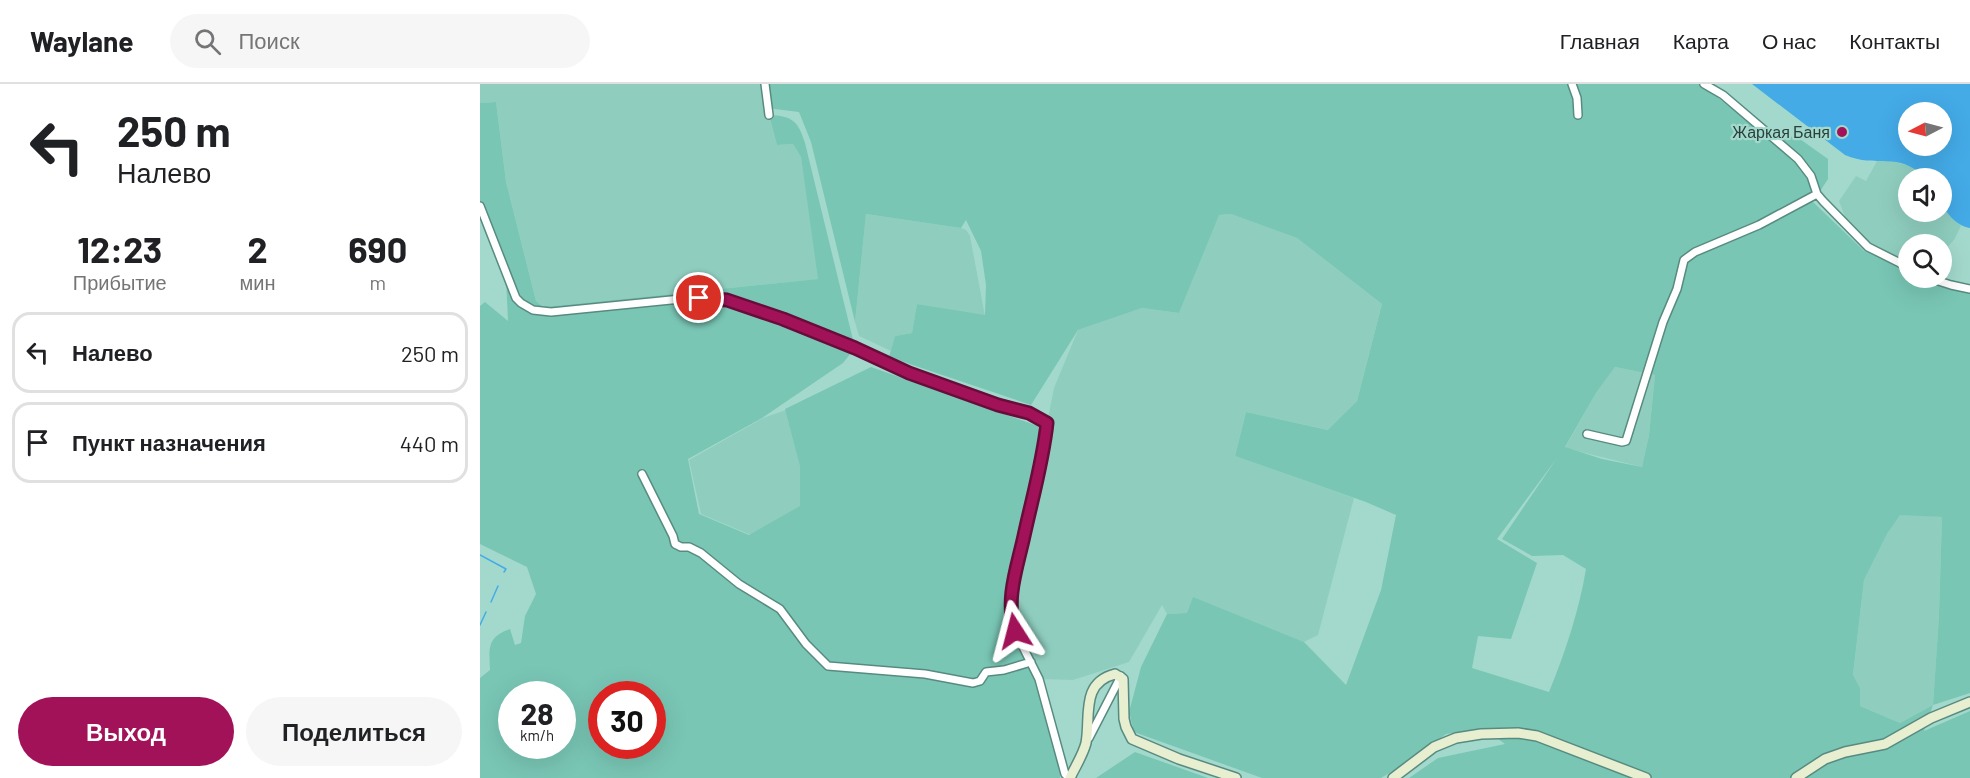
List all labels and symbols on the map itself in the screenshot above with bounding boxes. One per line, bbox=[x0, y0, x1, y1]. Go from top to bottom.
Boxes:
north arrow bbox=[1898, 102, 1952, 156]
place label: Жаркая Баня bbox=[1732, 122, 1830, 141]
marker: Жаркая Баня bbox=[1835, 125, 1849, 139]
pin bbox=[673, 272, 724, 323]
position arrow bbox=[983, 599, 1047, 663]
speed limit sign: 30 bbox=[588, 681, 666, 759]

